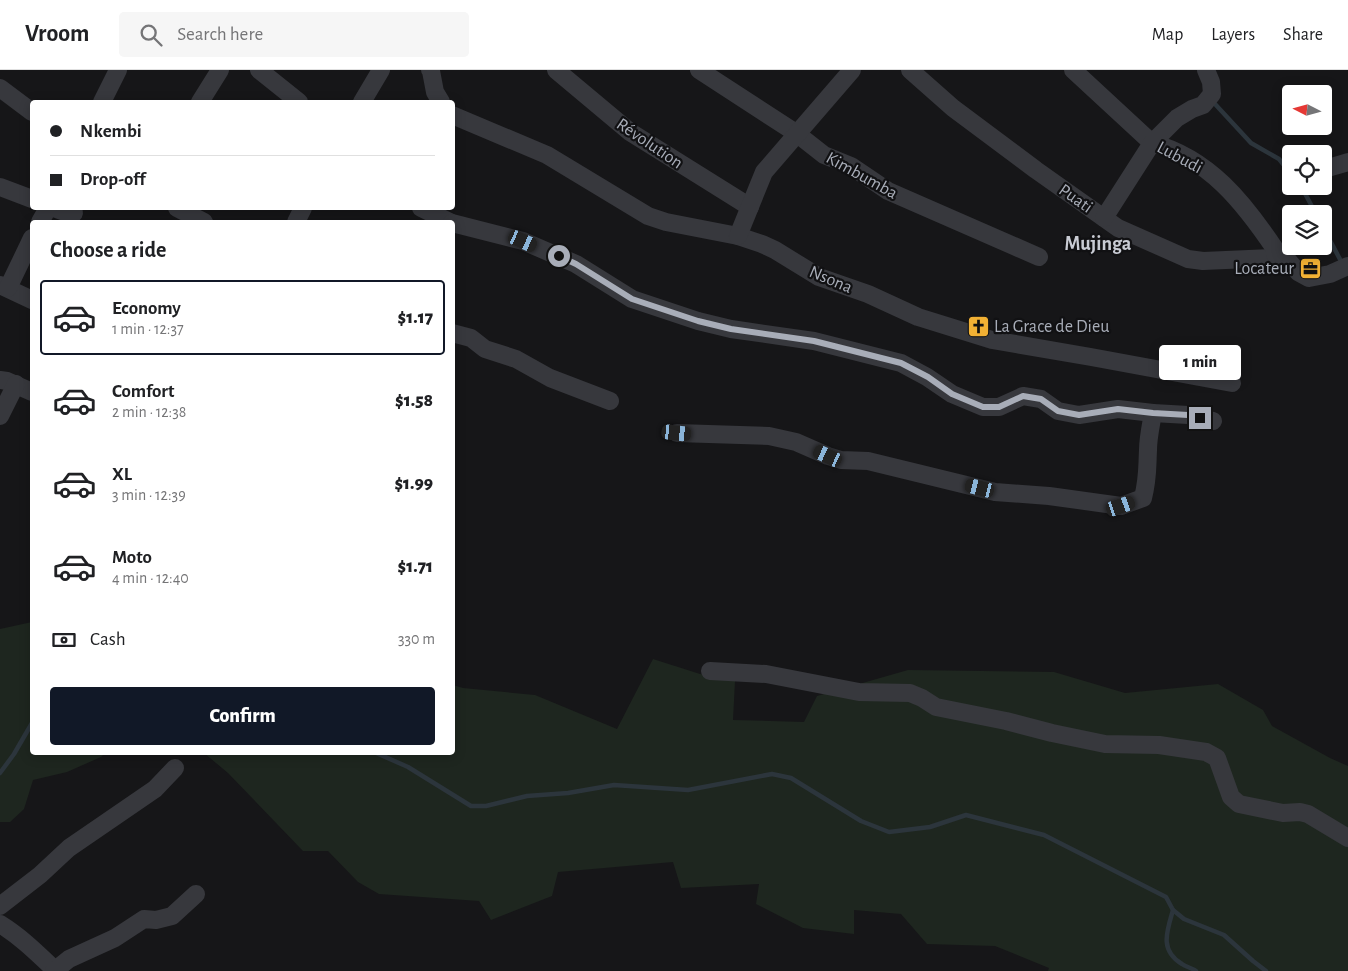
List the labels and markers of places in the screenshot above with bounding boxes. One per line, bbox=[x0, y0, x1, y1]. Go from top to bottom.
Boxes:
office icon: Locateur bbox=[1298, 256, 1322, 280]
place label: Locateur bbox=[1234, 260, 1294, 278]
church icon: La Grace de Dieu bbox=[966, 314, 990, 338]
place label: La Grace de Dieu bbox=[994, 318, 1109, 336]

